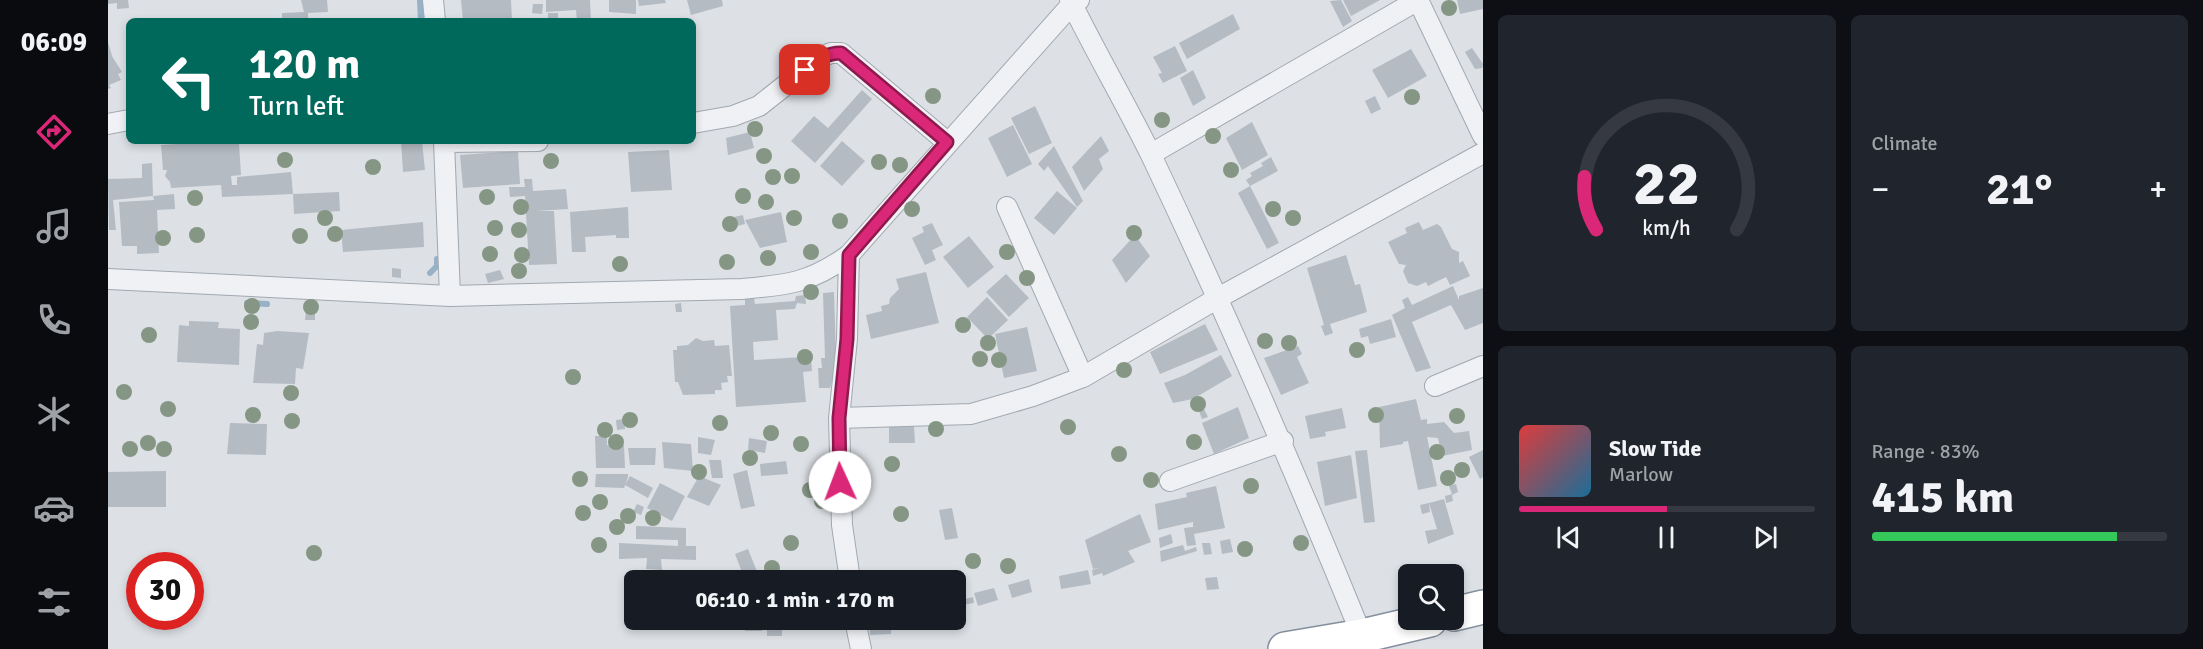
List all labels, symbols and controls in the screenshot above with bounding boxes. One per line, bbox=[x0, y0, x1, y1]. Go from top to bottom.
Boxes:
text: 06:09 bbox=[21, 26, 87, 59]
text: 120 m bbox=[249, 39, 360, 90]
icon: left bbox=[150, 42, 228, 120]
pin bbox=[779, 44, 830, 95]
icon: arrive bbox=[788, 53, 821, 86]
text: Turn left bbox=[249, 90, 344, 123]
icon: directions bbox=[33, 111, 75, 153]
text: Climate bbox=[1872, 131, 1937, 156]
text: 22 bbox=[1633, 145, 1700, 222]
text: 21° bbox=[1986, 162, 2053, 217]
text: − bbox=[1872, 169, 1889, 210]
text: + bbox=[2149, 169, 2167, 210]
icon: music bbox=[33, 205, 75, 247]
text: km/h bbox=[1642, 215, 1691, 241]
icon: phone bbox=[33, 299, 75, 341]
icon: climate bbox=[33, 393, 75, 435]
text: Slow Tide bbox=[1609, 435, 1701, 462]
text: Range · 83% bbox=[1872, 439, 1980, 464]
position arrow bbox=[808, 450, 872, 514]
text: Marlow bbox=[1609, 462, 1673, 487]
text: 415 km bbox=[1872, 470, 2014, 525]
icon: car bbox=[33, 487, 75, 529]
icon: previous bbox=[1552, 521, 1585, 554]
icon: pause bbox=[1650, 521, 1683, 554]
icon: next bbox=[1749, 521, 1782, 554]
speed limit sign: 30 bbox=[126, 552, 204, 630]
map controls bbox=[1398, 564, 1464, 630]
button: search bbox=[1398, 564, 1464, 630]
icon: filters bbox=[33, 581, 75, 623]
text: 06:10 · 1 min · 170 m bbox=[695, 586, 895, 613]

